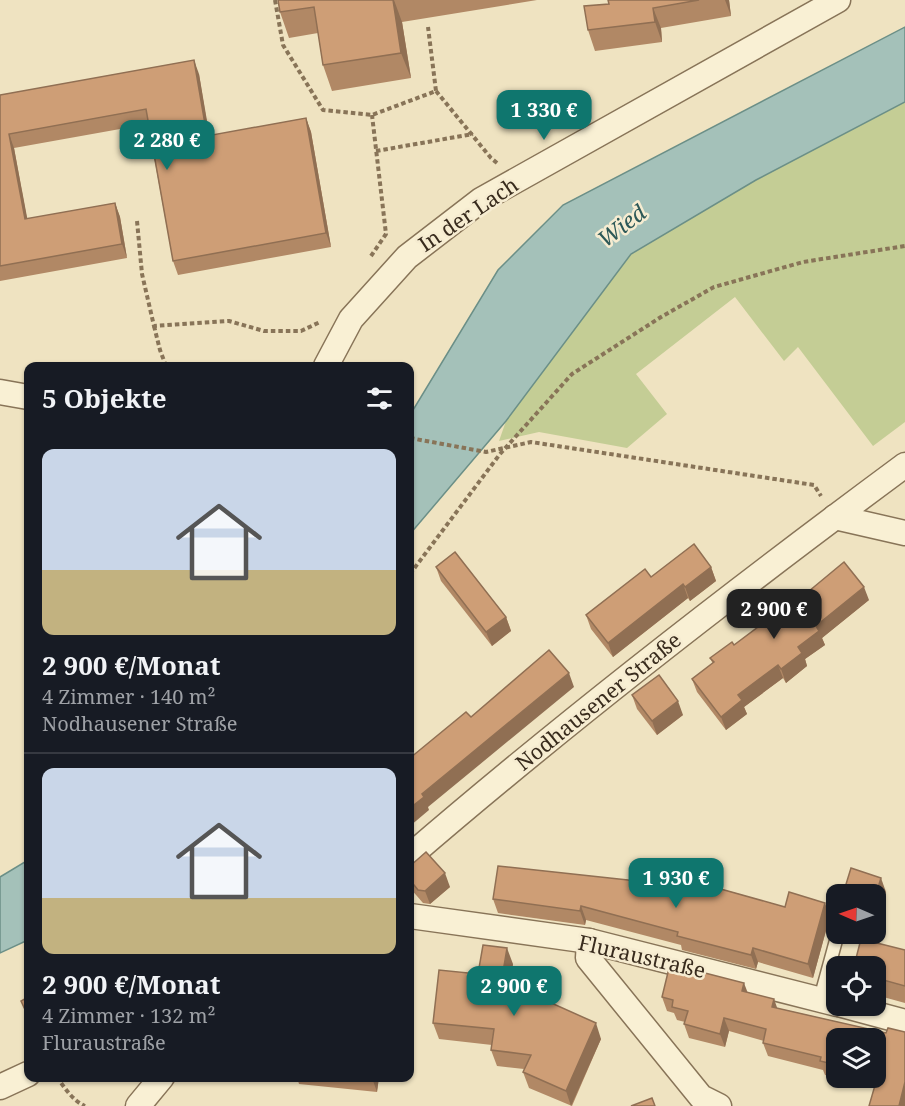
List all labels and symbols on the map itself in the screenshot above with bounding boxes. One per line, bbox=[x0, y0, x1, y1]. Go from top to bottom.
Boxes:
pin: 1 330 € bbox=[489, 90, 599, 141]
pin: 2 280 € bbox=[112, 120, 222, 171]
street label: In der Lach bbox=[413, 170, 523, 258]
water label: Wied bbox=[591, 197, 652, 253]
pin: 2 900 € bbox=[719, 589, 829, 640]
street label: Nodhausener Straße bbox=[509, 626, 687, 776]
pin: 1 930 € bbox=[621, 858, 731, 909]
north arrow bbox=[826, 884, 886, 944]
street label: Fluraustraße bbox=[576, 928, 708, 984]
pin: 2 900 € bbox=[459, 966, 569, 1017]

